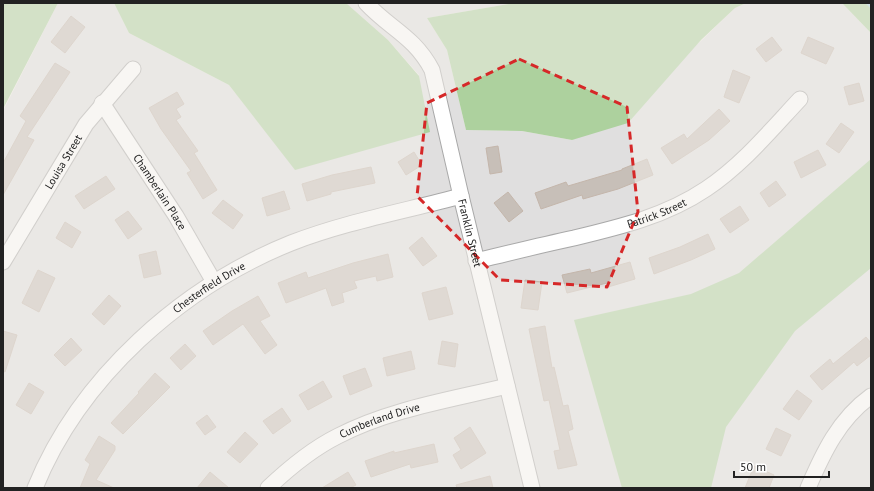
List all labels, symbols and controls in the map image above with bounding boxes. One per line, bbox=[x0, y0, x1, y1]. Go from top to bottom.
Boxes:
street label: Louisa Street bbox=[42, 132, 85, 191]
street label: Chamberlain Place bbox=[130, 151, 190, 233]
street label: Patrick Street bbox=[625, 195, 689, 231]
street label: Franklin Street bbox=[455, 197, 485, 269]
street label: Chesterfield Drive bbox=[170, 259, 248, 316]
street label: Cumberland Drive bbox=[337, 400, 422, 441]
scale bar bbox=[734, 453, 829, 479]
text: 50 m bbox=[740, 459, 766, 474]

